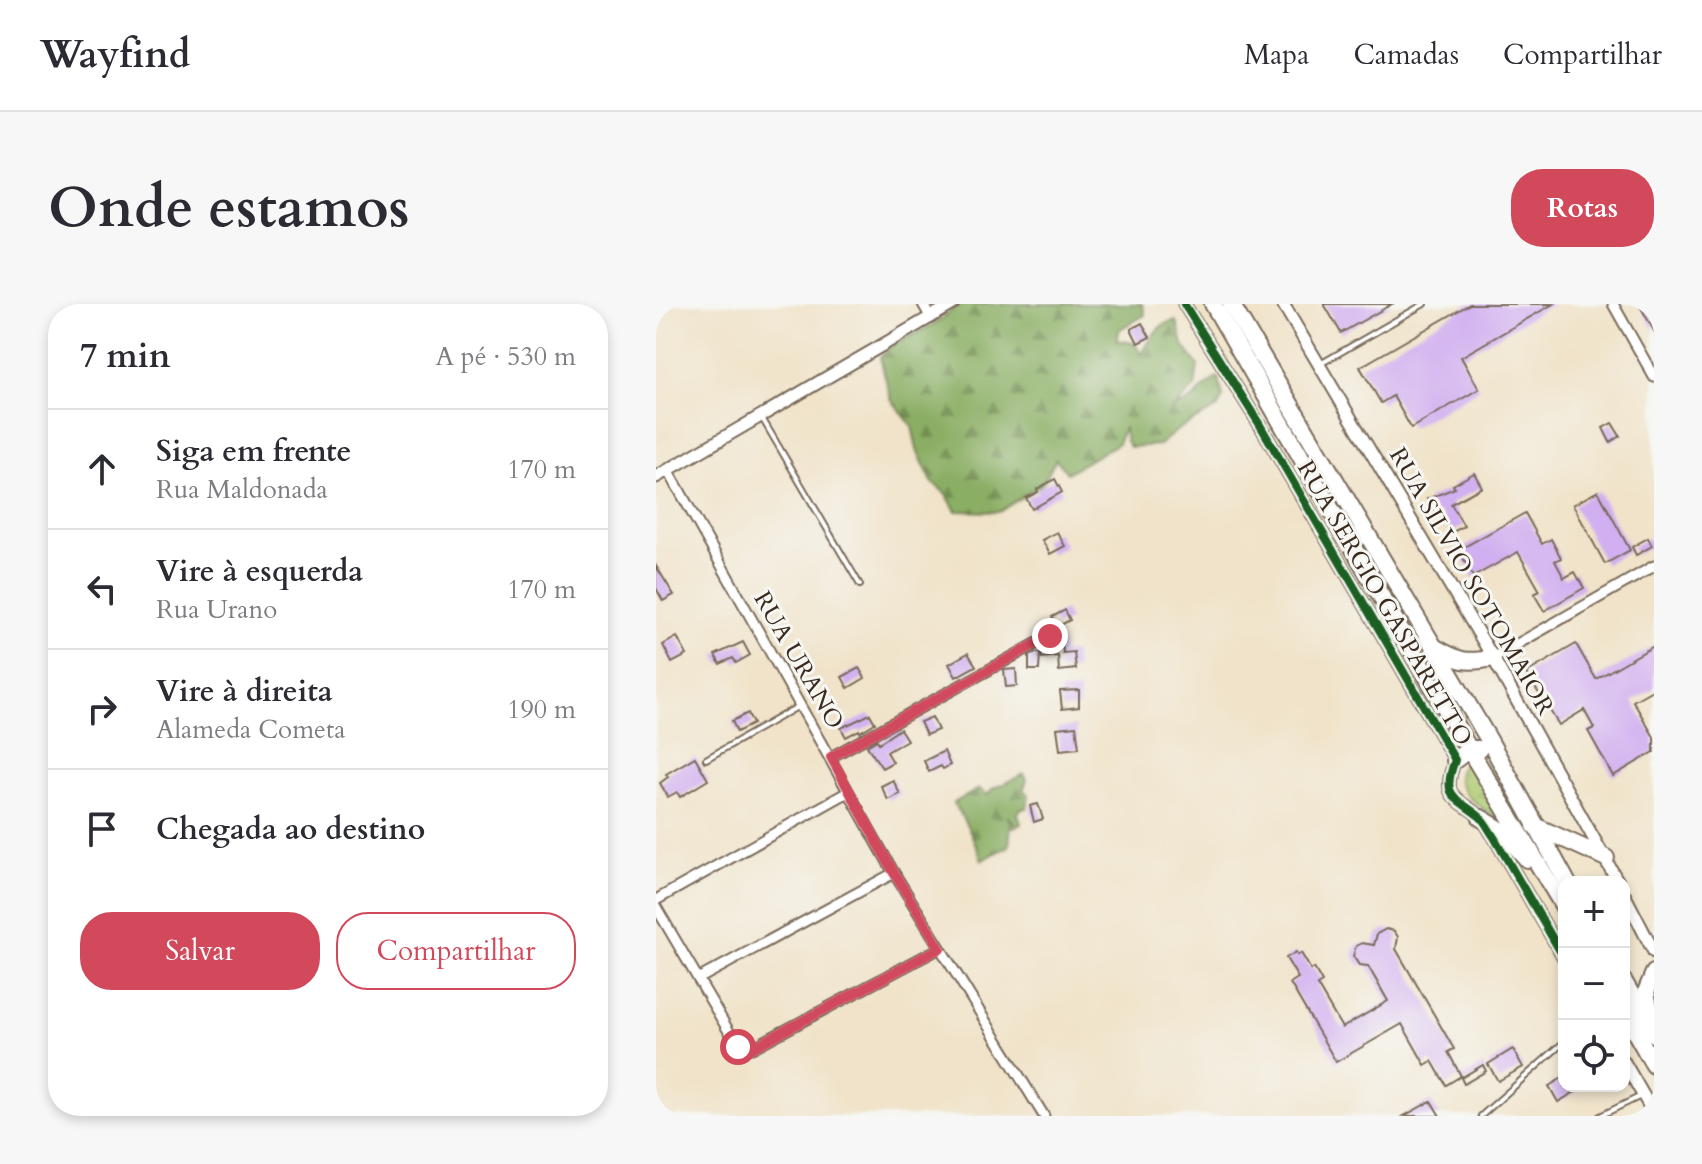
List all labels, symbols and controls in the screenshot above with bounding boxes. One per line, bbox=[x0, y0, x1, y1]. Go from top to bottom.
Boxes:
text: Wayfind bbox=[40, 29, 190, 81]
text: Mapa bbox=[1244, 36, 1309, 74]
text: Camadas bbox=[1353, 36, 1459, 74]
text: Compartilhar bbox=[1503, 36, 1662, 74]
button: Rotas bbox=[1511, 169, 1654, 247]
text: Onde estamos bbox=[48, 171, 410, 246]
text: 7 min bbox=[80, 333, 171, 379]
text: A pé · 530 m bbox=[435, 339, 576, 374]
text: Siga em frente bbox=[156, 431, 351, 472]
street label: RUA SILVIO SOTOMAIOR bbox=[1381, 441, 1562, 721]
icon: ahead bbox=[80, 447, 124, 491]
text: 170 m bbox=[507, 452, 576, 487]
street label: RUA SERGIO GASPARETTO bbox=[1289, 455, 1480, 752]
text: Rua Maldonada bbox=[156, 472, 328, 507]
text: Vire à esquerda bbox=[156, 551, 363, 592]
icon: left bbox=[80, 567, 124, 611]
text: 170 m bbox=[507, 572, 576, 607]
street label: RUA URANO bbox=[746, 585, 851, 735]
text: Rua Urano bbox=[156, 592, 277, 627]
route end bbox=[1032, 618, 1068, 654]
text: Vire à direita bbox=[156, 671, 333, 712]
icon: right bbox=[80, 687, 124, 731]
text: 190 m bbox=[507, 692, 576, 727]
text: Alameda Cometa bbox=[156, 712, 345, 747]
icon: arrive bbox=[80, 807, 124, 851]
text: Chegada ao destino bbox=[156, 809, 425, 850]
map controls bbox=[1558, 876, 1630, 1092]
button: + bbox=[1558, 876, 1630, 948]
button: Salvar bbox=[80, 912, 320, 990]
button: Compartilhar bbox=[336, 912, 576, 990]
button: − bbox=[1558, 948, 1630, 1020]
button: locate bbox=[1558, 1020, 1630, 1092]
route start bbox=[720, 1029, 756, 1065]

